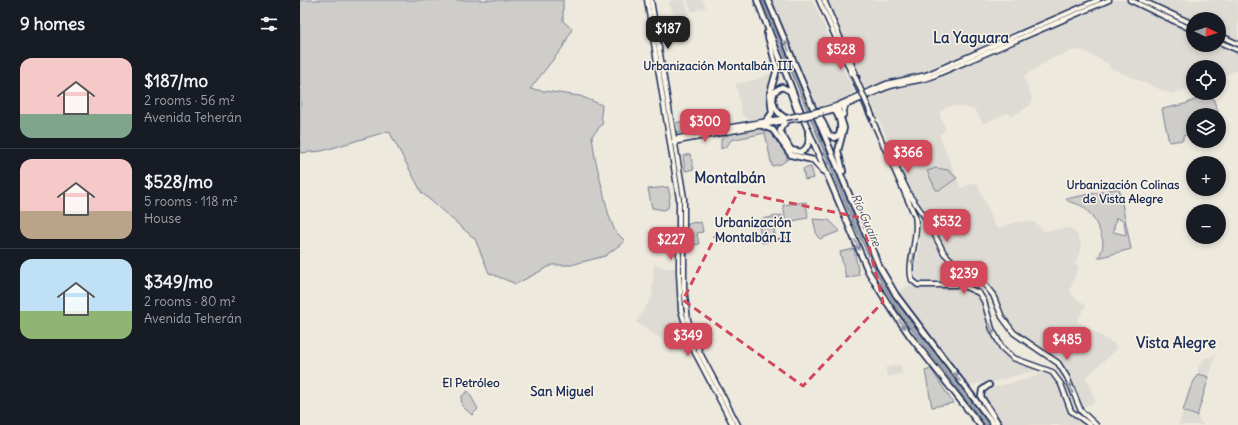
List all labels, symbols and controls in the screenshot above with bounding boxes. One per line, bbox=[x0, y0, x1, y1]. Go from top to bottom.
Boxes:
north arrow bbox=[1186, 12, 1226, 52]
map controls bbox=[1186, 12, 1226, 244]
text: 9 homes bbox=[20, 13, 85, 35]
icon: filters bbox=[258, 13, 280, 35]
pin: $187 bbox=[644, 16, 692, 50]
text: $187 bbox=[655, 20, 681, 37]
district label: La Yaguara bbox=[933, 28, 1009, 48]
pin: $528 bbox=[817, 37, 865, 71]
one-way arrow bbox=[784, 41, 790, 52]
text: $528 bbox=[826, 41, 856, 58]
district label: Urbanización Montalbán III bbox=[643, 58, 794, 73]
button: locate bbox=[1186, 60, 1226, 100]
text: $187/mo bbox=[144, 70, 208, 92]
icon: home bbox=[52, 74, 100, 122]
text: 2 rooms · 56 m² bbox=[144, 92, 235, 109]
button: layers bbox=[1186, 108, 1226, 148]
text: Avenida Teherán bbox=[144, 109, 242, 126]
pin: $300 bbox=[681, 109, 729, 143]
text: $300 bbox=[689, 113, 721, 130]
pin: $366 bbox=[884, 140, 932, 174]
text: $366 bbox=[893, 144, 923, 161]
button: + bbox=[1186, 156, 1226, 196]
district label: Montalbán bbox=[694, 168, 766, 187]
text: $528/mo bbox=[144, 171, 213, 193]
icon: home bbox=[52, 175, 100, 223]
district label: Urbanización Colinas de Vista Alegre bbox=[1066, 177, 1180, 207]
water label: Río Guaire bbox=[848, 191, 885, 250]
text: 5 rooms · 118 m² bbox=[144, 193, 238, 210]
button: − bbox=[1186, 204, 1226, 244]
pin: $532 bbox=[923, 209, 971, 243]
text: House bbox=[144, 210, 181, 227]
text: $532 bbox=[932, 213, 962, 230]
district label: Urbanización Montalbán II bbox=[715, 214, 792, 246]
pin: $227 bbox=[647, 227, 695, 261]
text: $227 bbox=[657, 231, 685, 248]
one-way arrow bbox=[854, 240, 860, 251]
one-way arrow bbox=[910, 253, 916, 265]
pin: $239 bbox=[940, 261, 988, 295]
text: $239 bbox=[949, 265, 979, 282]
text: $349/mo bbox=[144, 271, 213, 293]
icon: home bbox=[52, 275, 100, 323]
text: 2 rooms · 80 m² bbox=[144, 293, 236, 310]
text: Avenida Teherán bbox=[144, 310, 242, 327]
one-way arrow bbox=[898, 318, 906, 329]
pin: $349 bbox=[664, 323, 712, 357]
one-way arrow bbox=[990, 324, 996, 336]
text: $349 bbox=[673, 327, 703, 344]
pin: $485 bbox=[1043, 327, 1091, 361]
text: $485 bbox=[1052, 331, 1082, 348]
district label: Vista Alegre bbox=[1136, 333, 1216, 353]
one-way arrow bbox=[952, 371, 961, 382]
district label: El Petróleo bbox=[442, 375, 500, 390]
one-way arrow bbox=[1068, 382, 1074, 394]
district label: San Miguel bbox=[530, 383, 594, 400]

